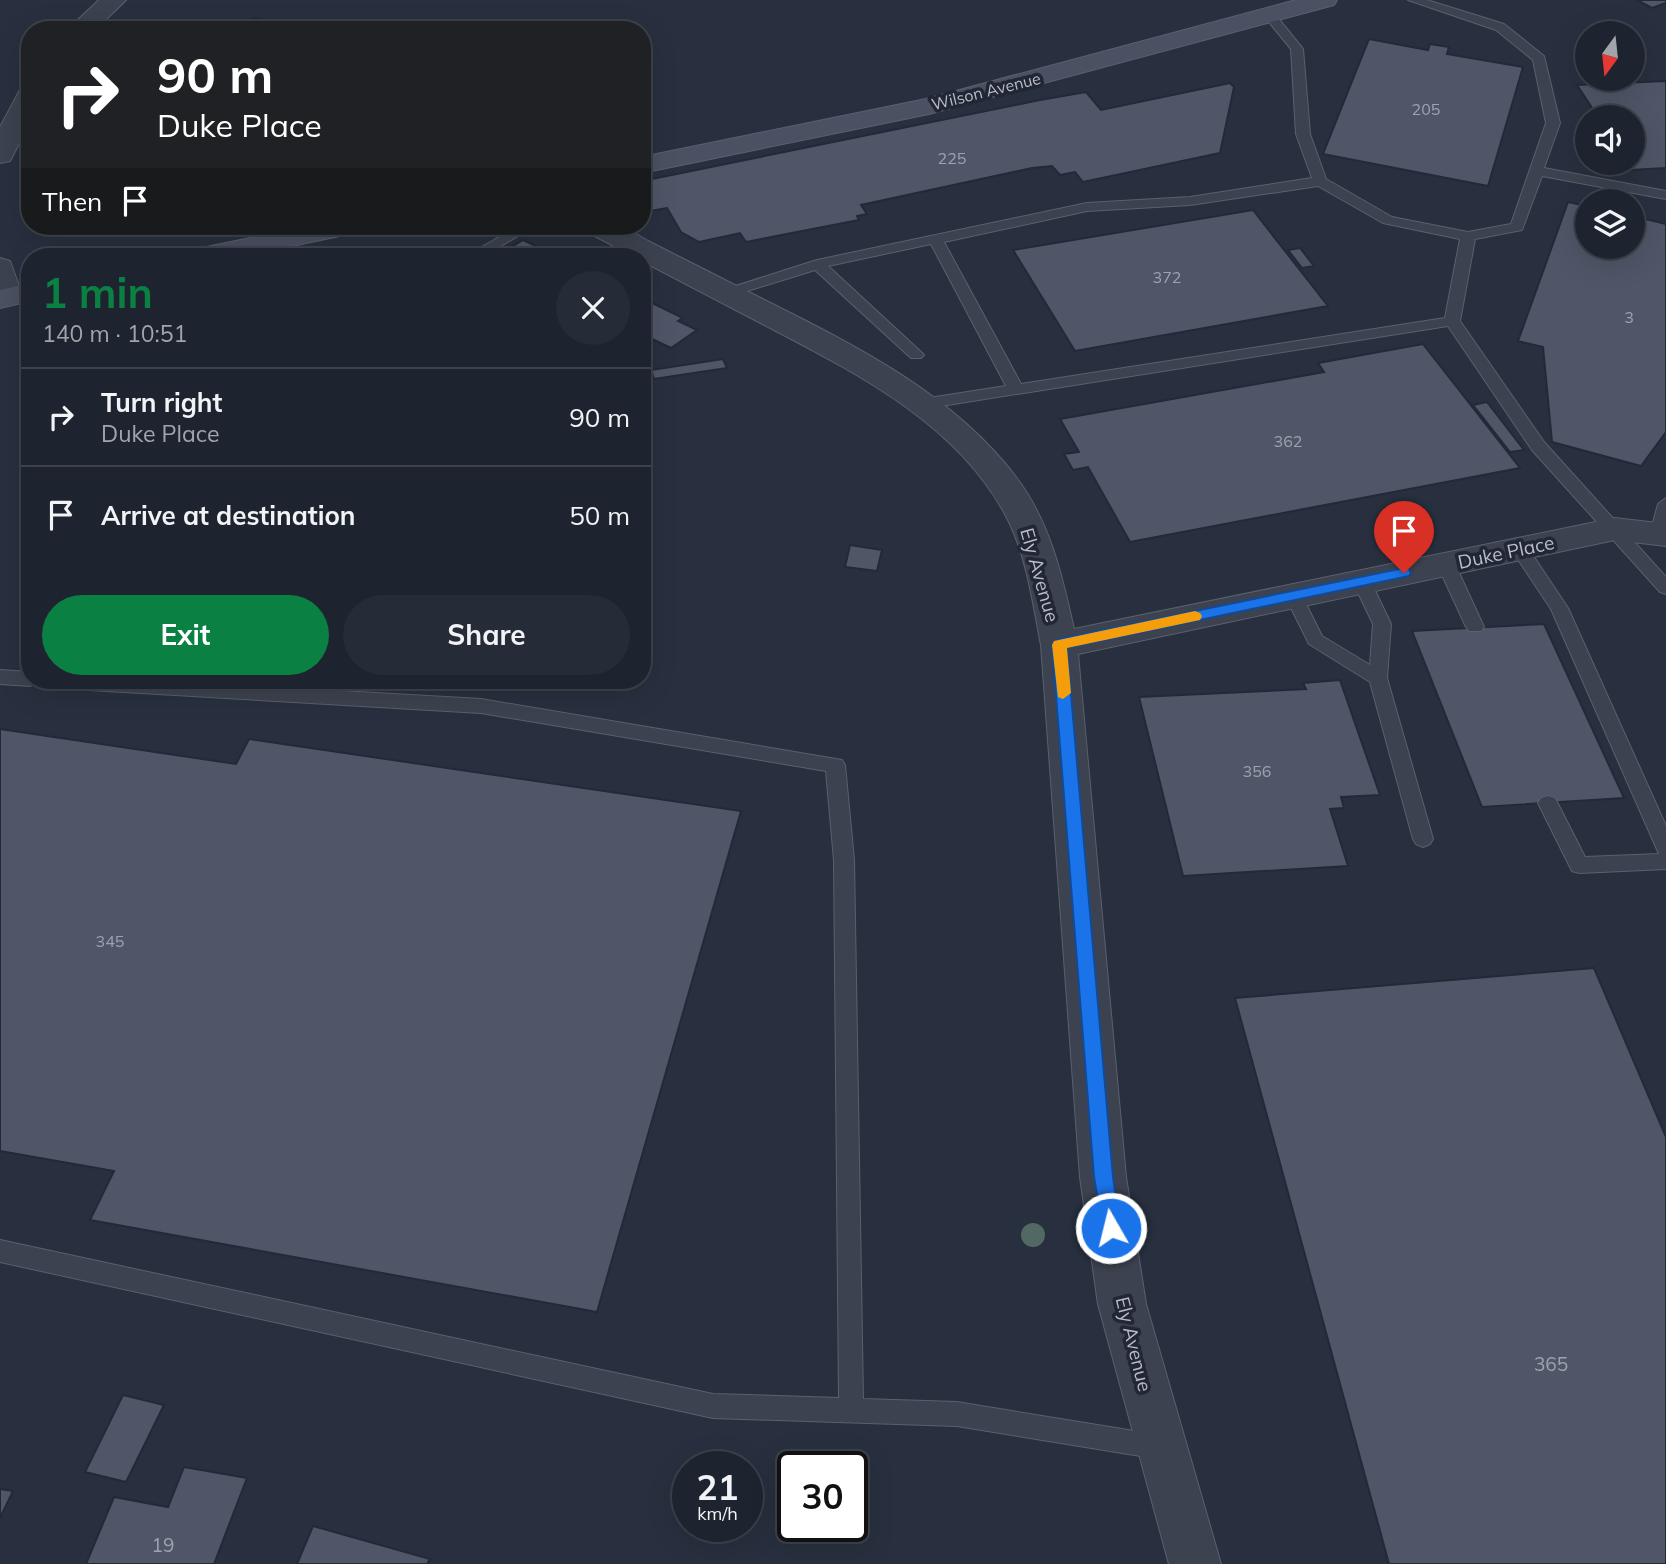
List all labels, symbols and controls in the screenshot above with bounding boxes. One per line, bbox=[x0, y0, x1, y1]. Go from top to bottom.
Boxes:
north arrow bbox=[1575, 21, 1645, 91]
map controls bbox=[1575, 21, 1645, 259]
text: 90 m bbox=[157, 44, 273, 105]
icon: right bbox=[42, 49, 133, 140]
street label: Wilson Avenue bbox=[929, 68, 1043, 114]
house number: 205 bbox=[1412, 99, 1440, 119]
text: Duke Place bbox=[157, 105, 322, 145]
button: sound bbox=[1575, 105, 1645, 175]
house number: 225 bbox=[938, 148, 966, 168]
icon: arrive bbox=[116, 182, 154, 220]
text: Then bbox=[42, 185, 102, 218]
button: layers bbox=[1575, 189, 1645, 259]
text: 1 min bbox=[42, 266, 153, 319]
house number: 372 bbox=[1153, 267, 1181, 287]
button: close bbox=[556, 271, 630, 345]
house number: 3 bbox=[1624, 307, 1634, 327]
text: 140 m · 10:51 bbox=[42, 319, 187, 348]
text: Turn right bbox=[101, 386, 222, 419]
icon: right bbox=[42, 398, 80, 436]
text: 90 m bbox=[569, 401, 630, 434]
text: Duke Place bbox=[101, 419, 219, 448]
house number: 362 bbox=[1274, 431, 1302, 451]
icon: arrive bbox=[42, 496, 80, 534]
text: Arrive at destination bbox=[101, 499, 356, 532]
text: 50 m bbox=[569, 499, 630, 532]
pin bbox=[1374, 501, 1434, 573]
icon: arrive bbox=[1385, 512, 1423, 550]
street label: Ely Avenue bbox=[1015, 525, 1065, 625]
street label: Duke Place bbox=[1456, 530, 1556, 574]
button: Exit bbox=[42, 595, 329, 675]
button: Share bbox=[343, 595, 630, 675]
house number: 356 bbox=[1243, 761, 1271, 781]
house number: 345 bbox=[96, 931, 124, 951]
position arrow bbox=[1074, 1191, 1148, 1265]
street label: Ely Avenue bbox=[1111, 1294, 1157, 1394]
house number: 365 bbox=[1534, 1352, 1568, 1376]
speed limit sign: 30 bbox=[777, 1451, 868, 1542]
text: 21 bbox=[696, 1465, 739, 1509]
text: km/h bbox=[697, 1502, 738, 1525]
house number: 19 bbox=[152, 1533, 174, 1557]

